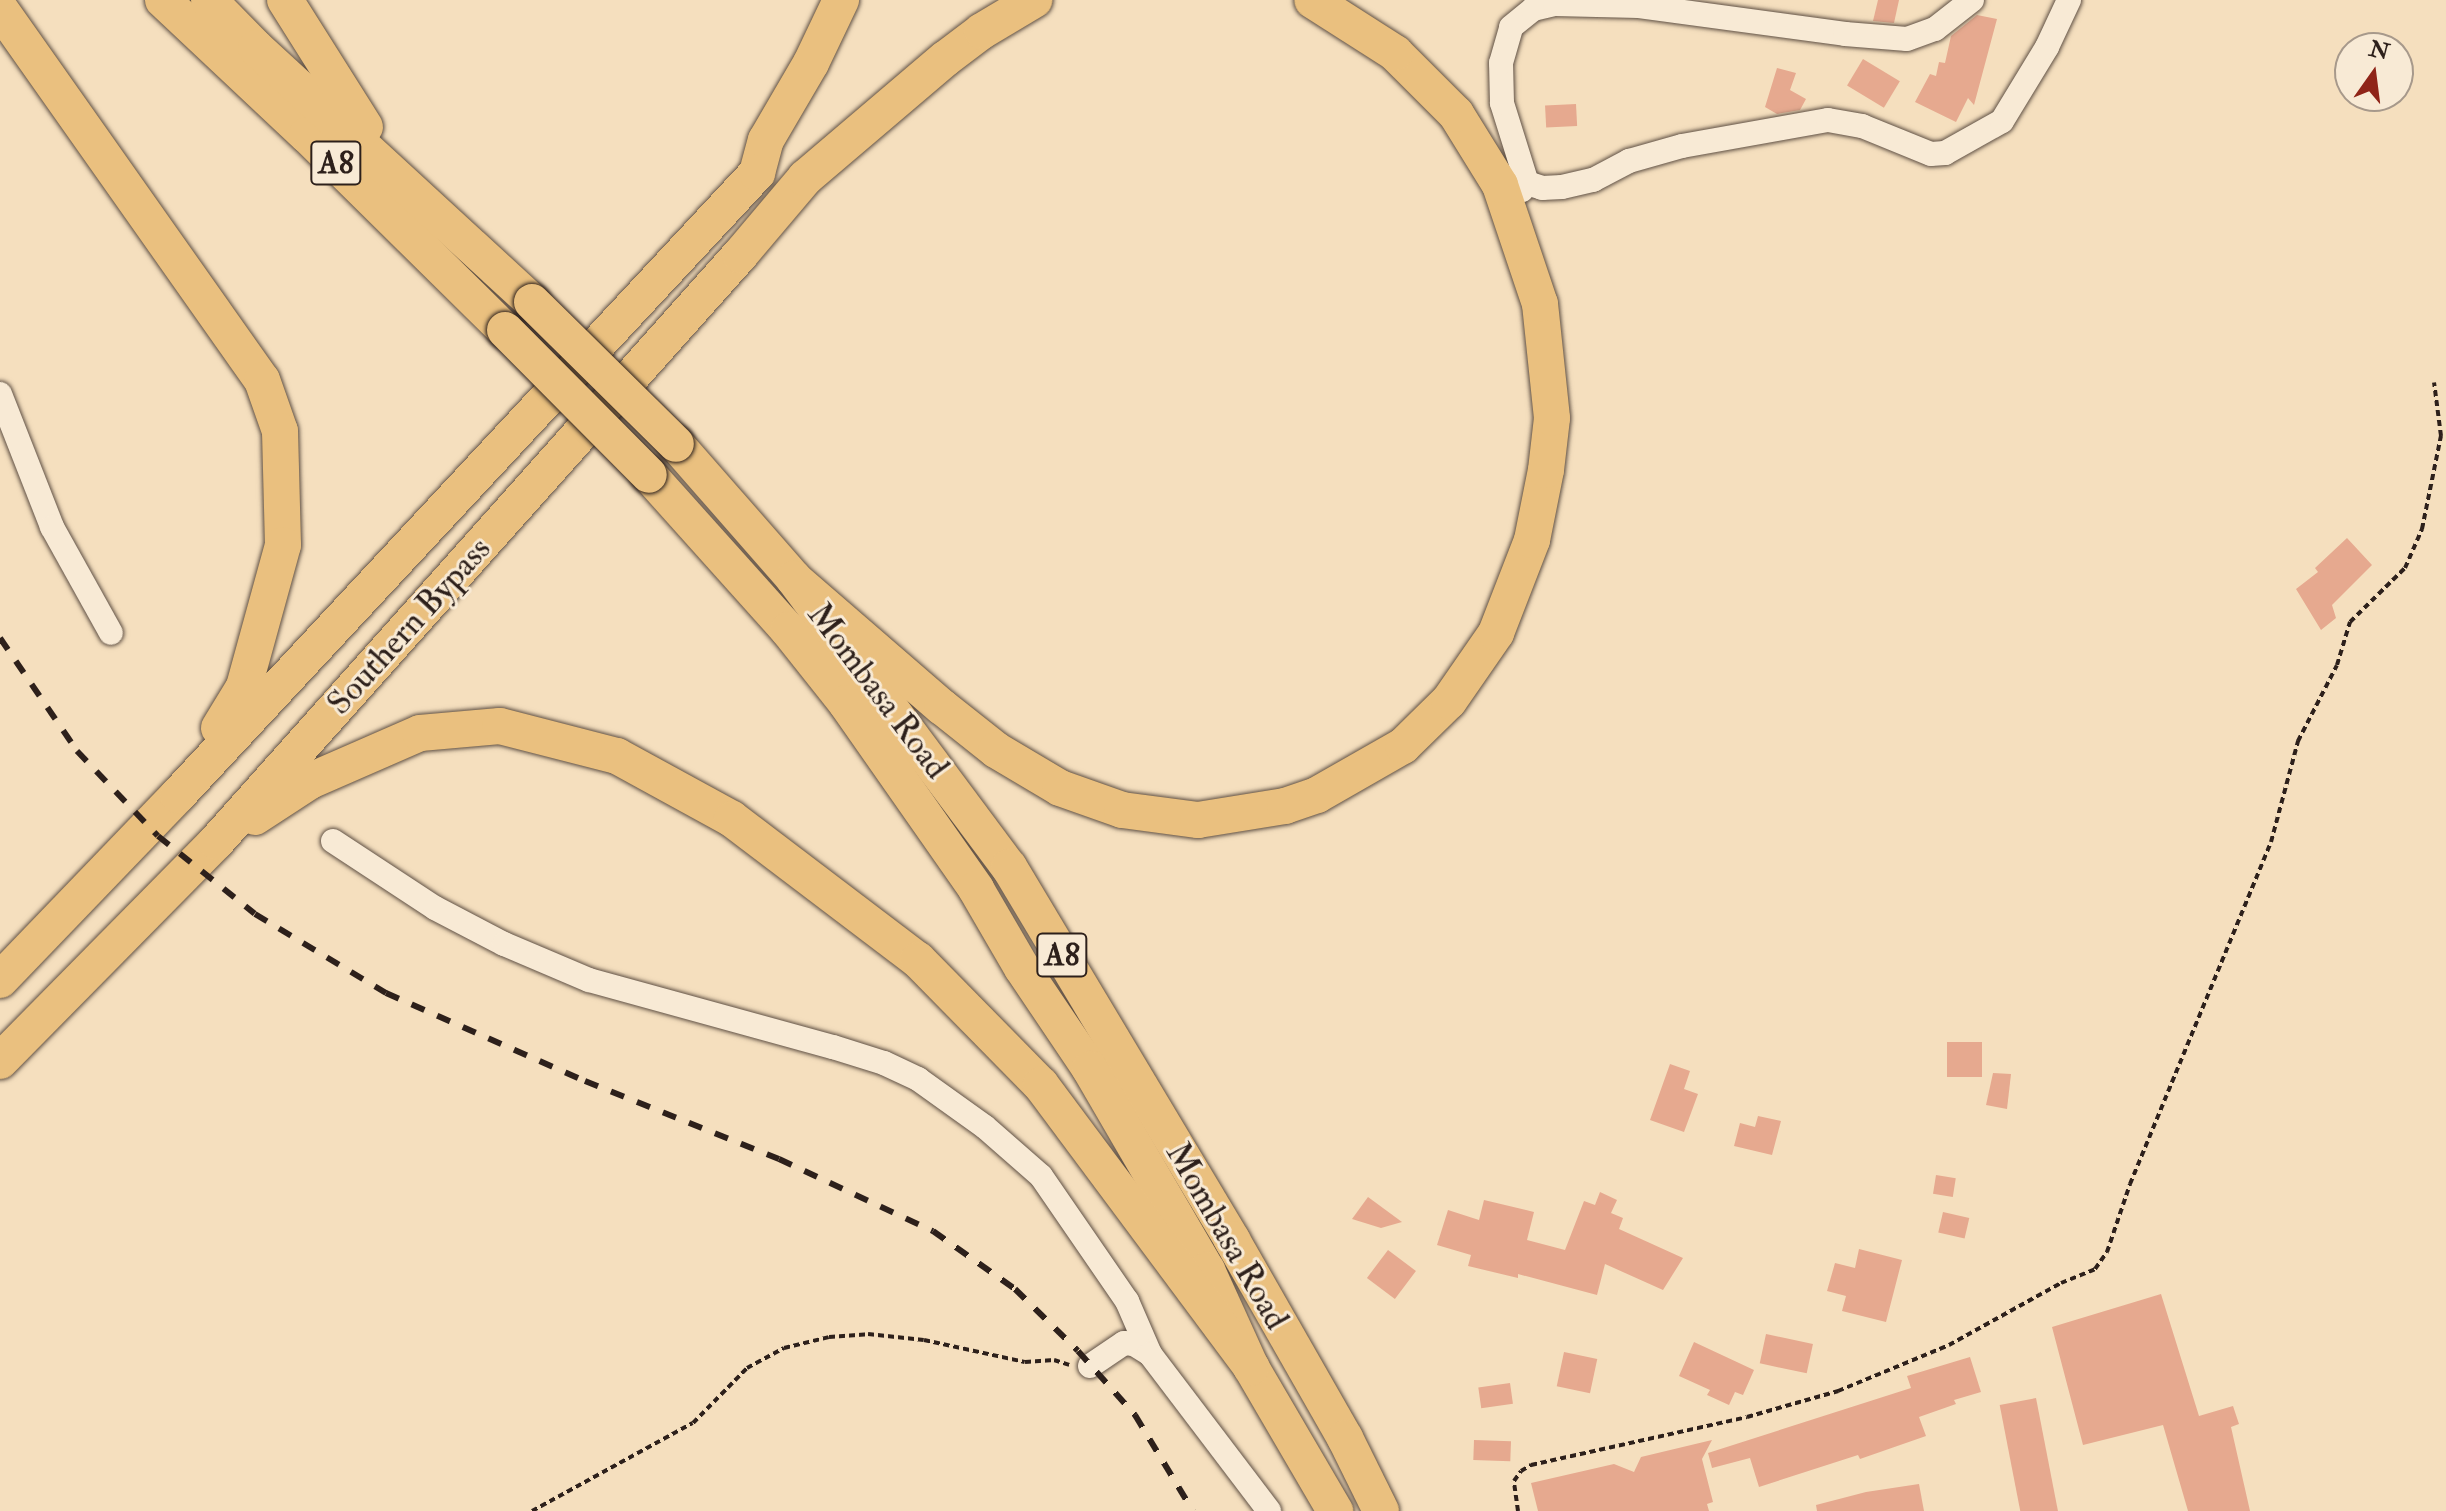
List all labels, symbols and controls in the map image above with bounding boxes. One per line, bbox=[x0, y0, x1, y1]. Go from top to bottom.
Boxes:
north arrow bbox=[2334, 32, 2414, 112]
text: N bbox=[2366, 35, 2392, 67]
road number: A8 bbox=[310, 135, 362, 191]
street label: Southern Bypass bbox=[319, 529, 499, 723]
street label: Mombasa Road bbox=[799, 595, 957, 787]
road number: A8 bbox=[1036, 927, 1088, 983]
street label: Mombasa Road bbox=[1157, 1135, 1297, 1337]

